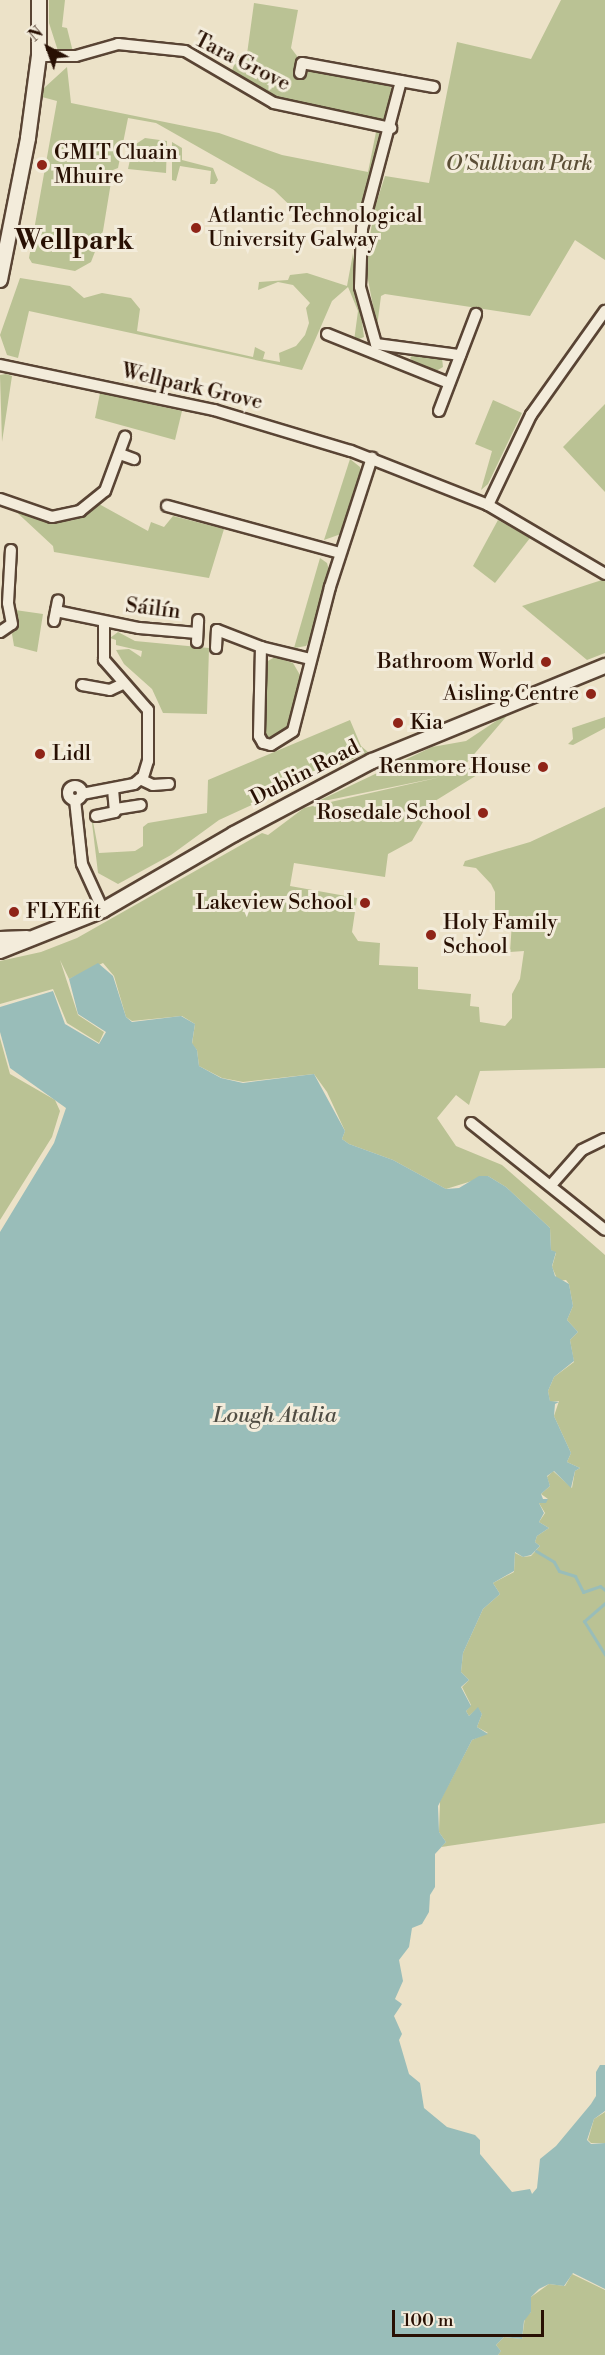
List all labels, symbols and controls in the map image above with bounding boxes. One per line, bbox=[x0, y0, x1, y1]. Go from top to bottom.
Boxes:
north arrow bbox=[18, 18, 78, 78]
text: N bbox=[25, 23, 48, 46]
street label: Tara Grove bbox=[190, 27, 294, 97]
place label: GMIT Cluain Mhuire bbox=[54, 140, 178, 190]
park label: O'Sullivan Park bbox=[446, 151, 592, 177]
marker: GMIT Cluain Mhuire bbox=[35, 158, 49, 172]
place label: Atlantic Technological University Galway bbox=[208, 203, 423, 253]
marker: Atlantic Technological University Galway bbox=[189, 221, 203, 235]
district label: Wellpark bbox=[14, 226, 134, 258]
street label: Wellpark Grove bbox=[119, 359, 265, 415]
street label: Sáilín bbox=[124, 593, 182, 625]
place label: Bathroom World bbox=[377, 649, 534, 675]
marker: Bathroom World bbox=[539, 655, 553, 669]
place label: Aisling Centre bbox=[443, 681, 579, 707]
marker: Aisling Centre bbox=[584, 687, 598, 701]
place label: Kia bbox=[410, 710, 443, 736]
marker: Kia bbox=[391, 716, 405, 730]
street label: Dublin Road bbox=[246, 735, 364, 811]
place label: Lidl bbox=[52, 741, 91, 767]
marker: Lidl bbox=[33, 747, 47, 761]
place label: Renmore House bbox=[379, 754, 531, 780]
marker: Renmore House bbox=[536, 760, 550, 774]
place label: Rosedale School bbox=[317, 800, 471, 826]
marker: Rosedale School bbox=[476, 806, 490, 820]
place label: Lakeview School bbox=[196, 890, 353, 916]
marker: Lakeview School bbox=[358, 896, 372, 910]
place label: FLYEfit bbox=[26, 899, 101, 925]
marker: FLYEfit bbox=[7, 905, 21, 919]
place label: Holy Family School bbox=[443, 910, 557, 960]
marker: Holy Family School bbox=[424, 928, 438, 942]
water label: Lough Atalia bbox=[213, 1403, 337, 1429]
scale bar bbox=[395, 2298, 546, 2336]
text: 100 m bbox=[403, 2309, 454, 2332]

